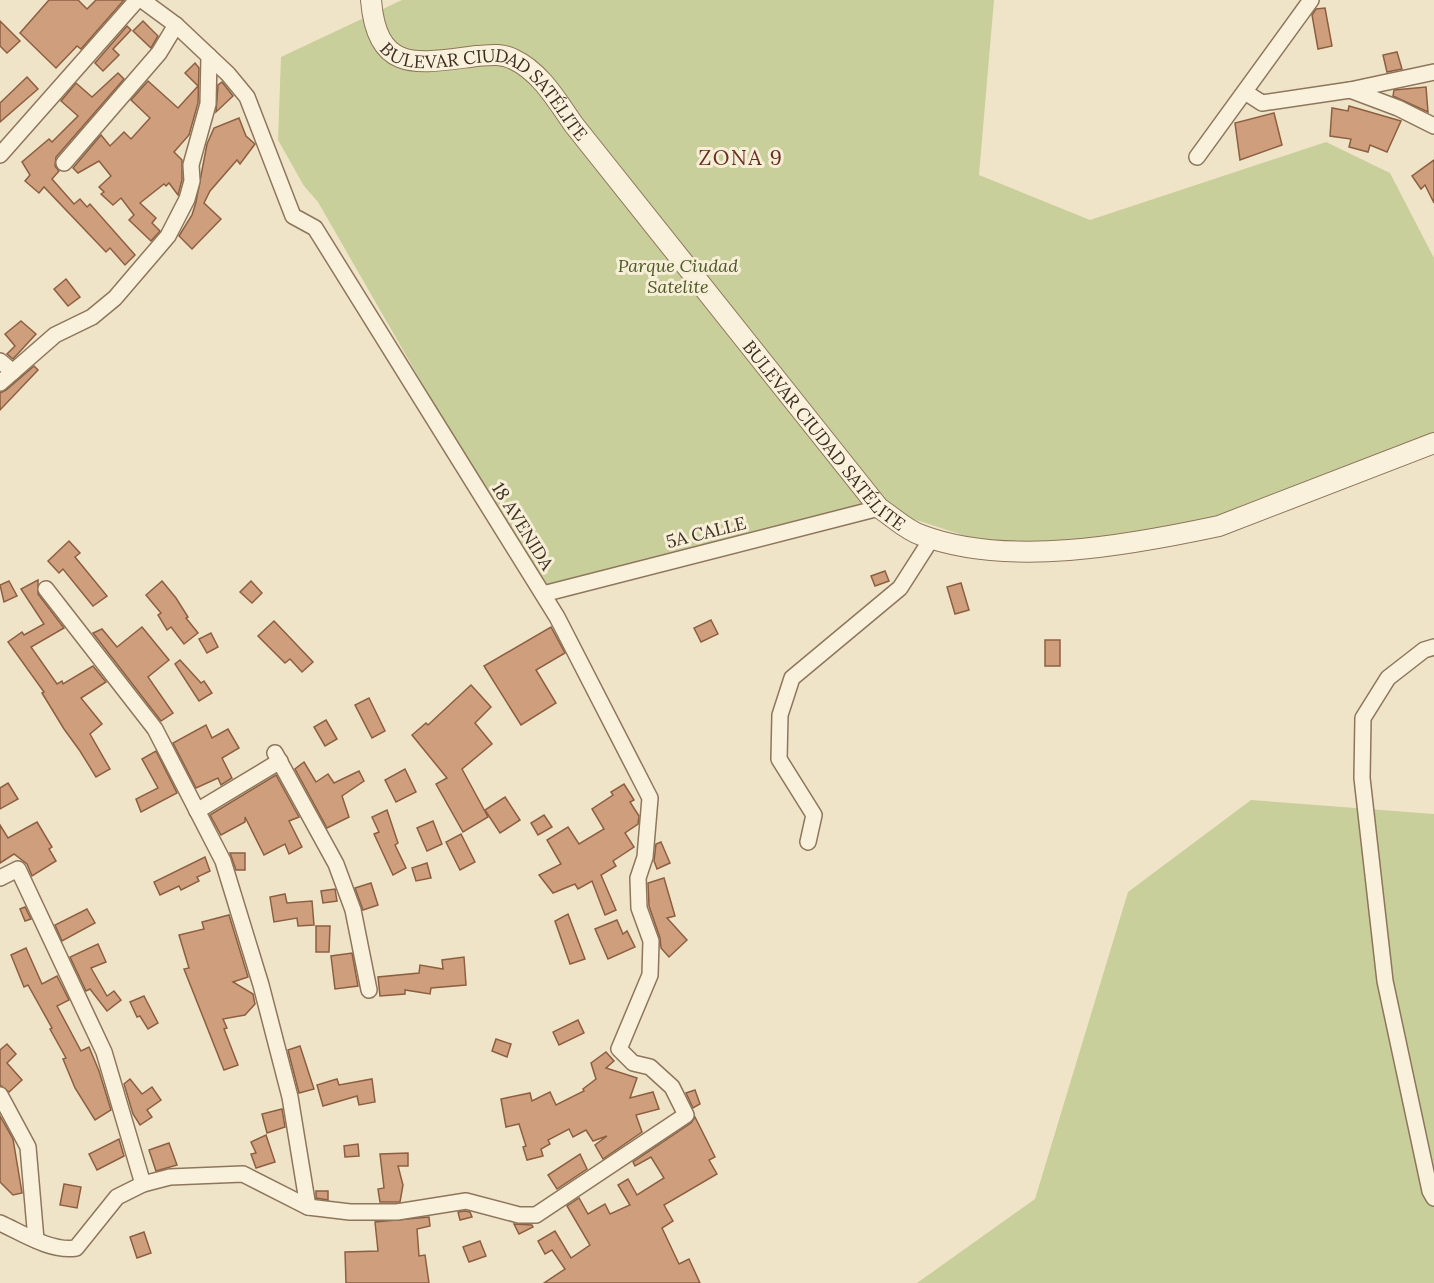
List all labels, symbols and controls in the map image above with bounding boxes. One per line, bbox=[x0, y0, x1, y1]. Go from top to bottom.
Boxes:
street label: BULEVAR CIUDAD SATÉLITE bbox=[375, 37, 593, 145]
district label: ZONA 9 bbox=[699, 144, 784, 171]
park label: Parque Ciudad Satelite bbox=[618, 254, 738, 298]
street label: BULEVAR CIUDAD SATÉLITE bbox=[738, 335, 911, 535]
street label: 18 AVENIDA bbox=[487, 478, 559, 575]
street label: 5A CALLE bbox=[664, 511, 748, 553]

